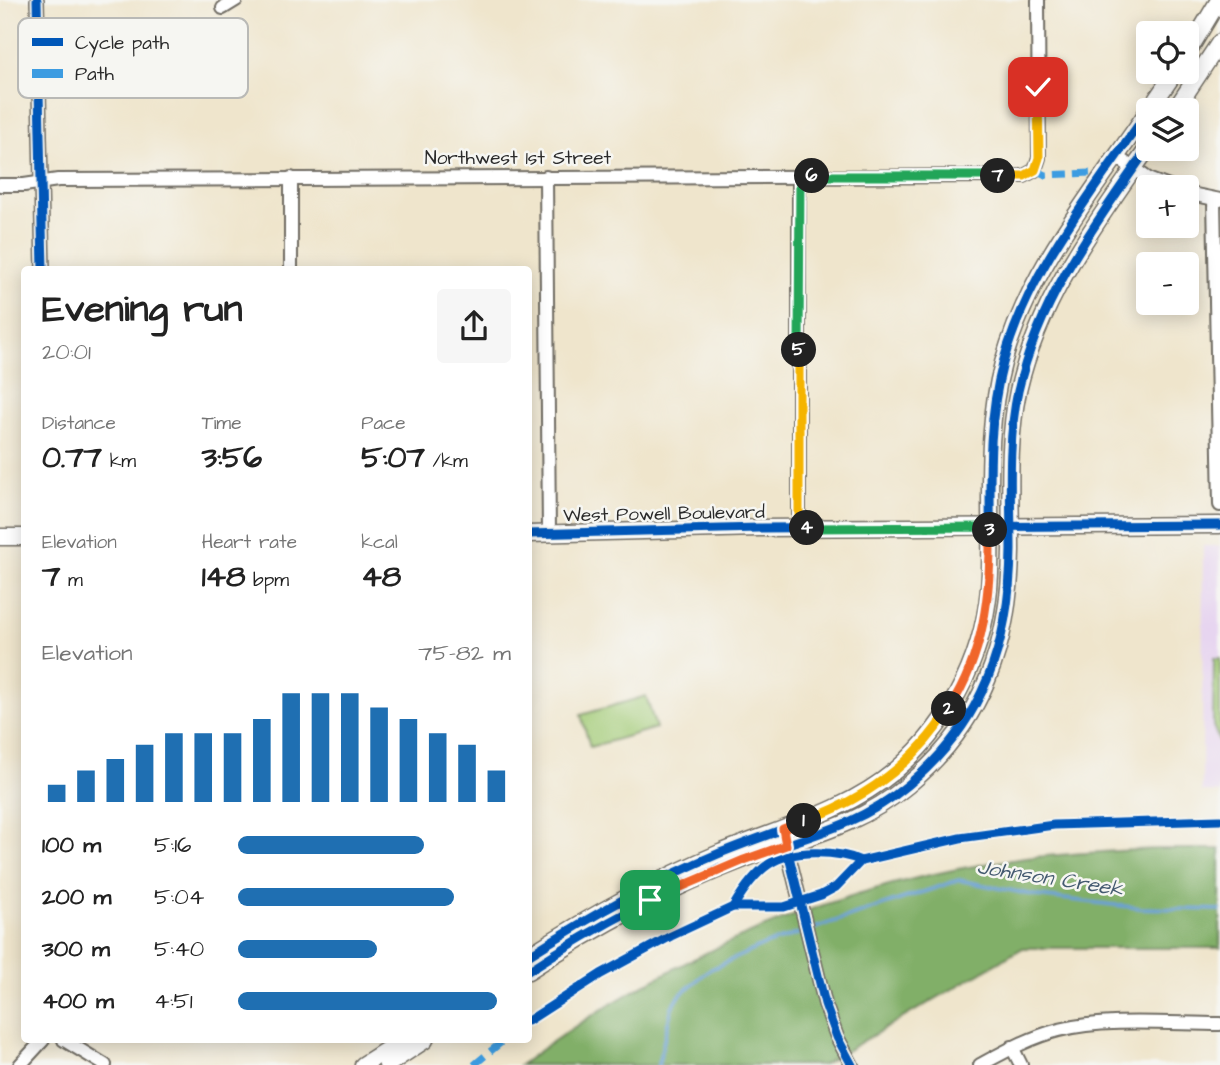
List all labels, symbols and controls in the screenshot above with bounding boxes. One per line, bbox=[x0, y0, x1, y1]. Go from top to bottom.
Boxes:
legend bbox=[18, 18, 248, 98]
map controls bbox=[1136, 21, 1199, 315]
button: locate bbox=[1136, 21, 1199, 84]
text: Cycle path bbox=[75, 30, 170, 58]
pin bbox=[1008, 57, 1068, 117]
text: Path bbox=[75, 61, 114, 88]
icon: check bbox=[1019, 68, 1057, 106]
button: layers bbox=[1136, 98, 1199, 161]
street label: Northwest 1st Street bbox=[425, 145, 612, 172]
pin: 6 bbox=[794, 158, 830, 194]
pin: 7 bbox=[981, 158, 1016, 194]
text: 6 bbox=[806, 162, 817, 189]
text: 7 bbox=[992, 162, 1003, 189]
button: + bbox=[1136, 175, 1199, 238]
button: − bbox=[1136, 252, 1199, 315]
text: Evening run bbox=[42, 284, 243, 336]
button: share bbox=[437, 289, 511, 363]
pin: 5 bbox=[782, 332, 816, 368]
text: 20:01 bbox=[42, 336, 91, 368]
text: 5 bbox=[792, 336, 805, 363]
text: Distance bbox=[42, 410, 116, 437]
text: Time bbox=[202, 410, 241, 437]
text: Pace bbox=[361, 410, 405, 437]
text: 0.77 bbox=[42, 437, 102, 479]
text: 3:56 bbox=[202, 437, 262, 479]
text: 5:07 bbox=[361, 437, 425, 479]
text: km bbox=[102, 448, 136, 475]
text: /km bbox=[425, 448, 468, 475]
street label: West Powell Boulevard bbox=[563, 499, 765, 529]
pin: 4 bbox=[790, 510, 824, 546]
pin: 3 bbox=[972, 512, 1007, 548]
text: 4 bbox=[800, 514, 813, 541]
text: 3 bbox=[985, 516, 994, 543]
text: Elevation bbox=[42, 529, 117, 556]
text: Heart rate bbox=[202, 529, 297, 556]
text: kcal bbox=[361, 529, 398, 556]
text: 7 bbox=[42, 556, 60, 598]
text: 148 bbox=[202, 556, 245, 598]
text: 48 bbox=[361, 556, 401, 598]
text: m bbox=[60, 567, 83, 594]
text: bpm bbox=[245, 567, 289, 594]
text: Elevation bbox=[42, 637, 133, 669]
text: 75–82 m bbox=[418, 637, 511, 669]
pin: 2 bbox=[932, 692, 967, 726]
text: 2 bbox=[943, 695, 954, 722]
pin: 1 bbox=[786, 804, 822, 838]
text: 1 bbox=[802, 807, 805, 834]
text: 100 m bbox=[42, 829, 101, 861]
text: 5:16 bbox=[154, 829, 192, 861]
water label: Johnson Creek bbox=[975, 852, 1126, 904]
pin bbox=[620, 870, 680, 930]
text: 200 m bbox=[42, 881, 111, 913]
text: 5:04 bbox=[154, 881, 204, 913]
icon: arrive bbox=[631, 881, 669, 919]
text: 300 m bbox=[42, 933, 110, 965]
text: 5:40 bbox=[154, 933, 204, 965]
text: 400 m bbox=[42, 985, 114, 1017]
text: 4:51 bbox=[154, 985, 193, 1017]

